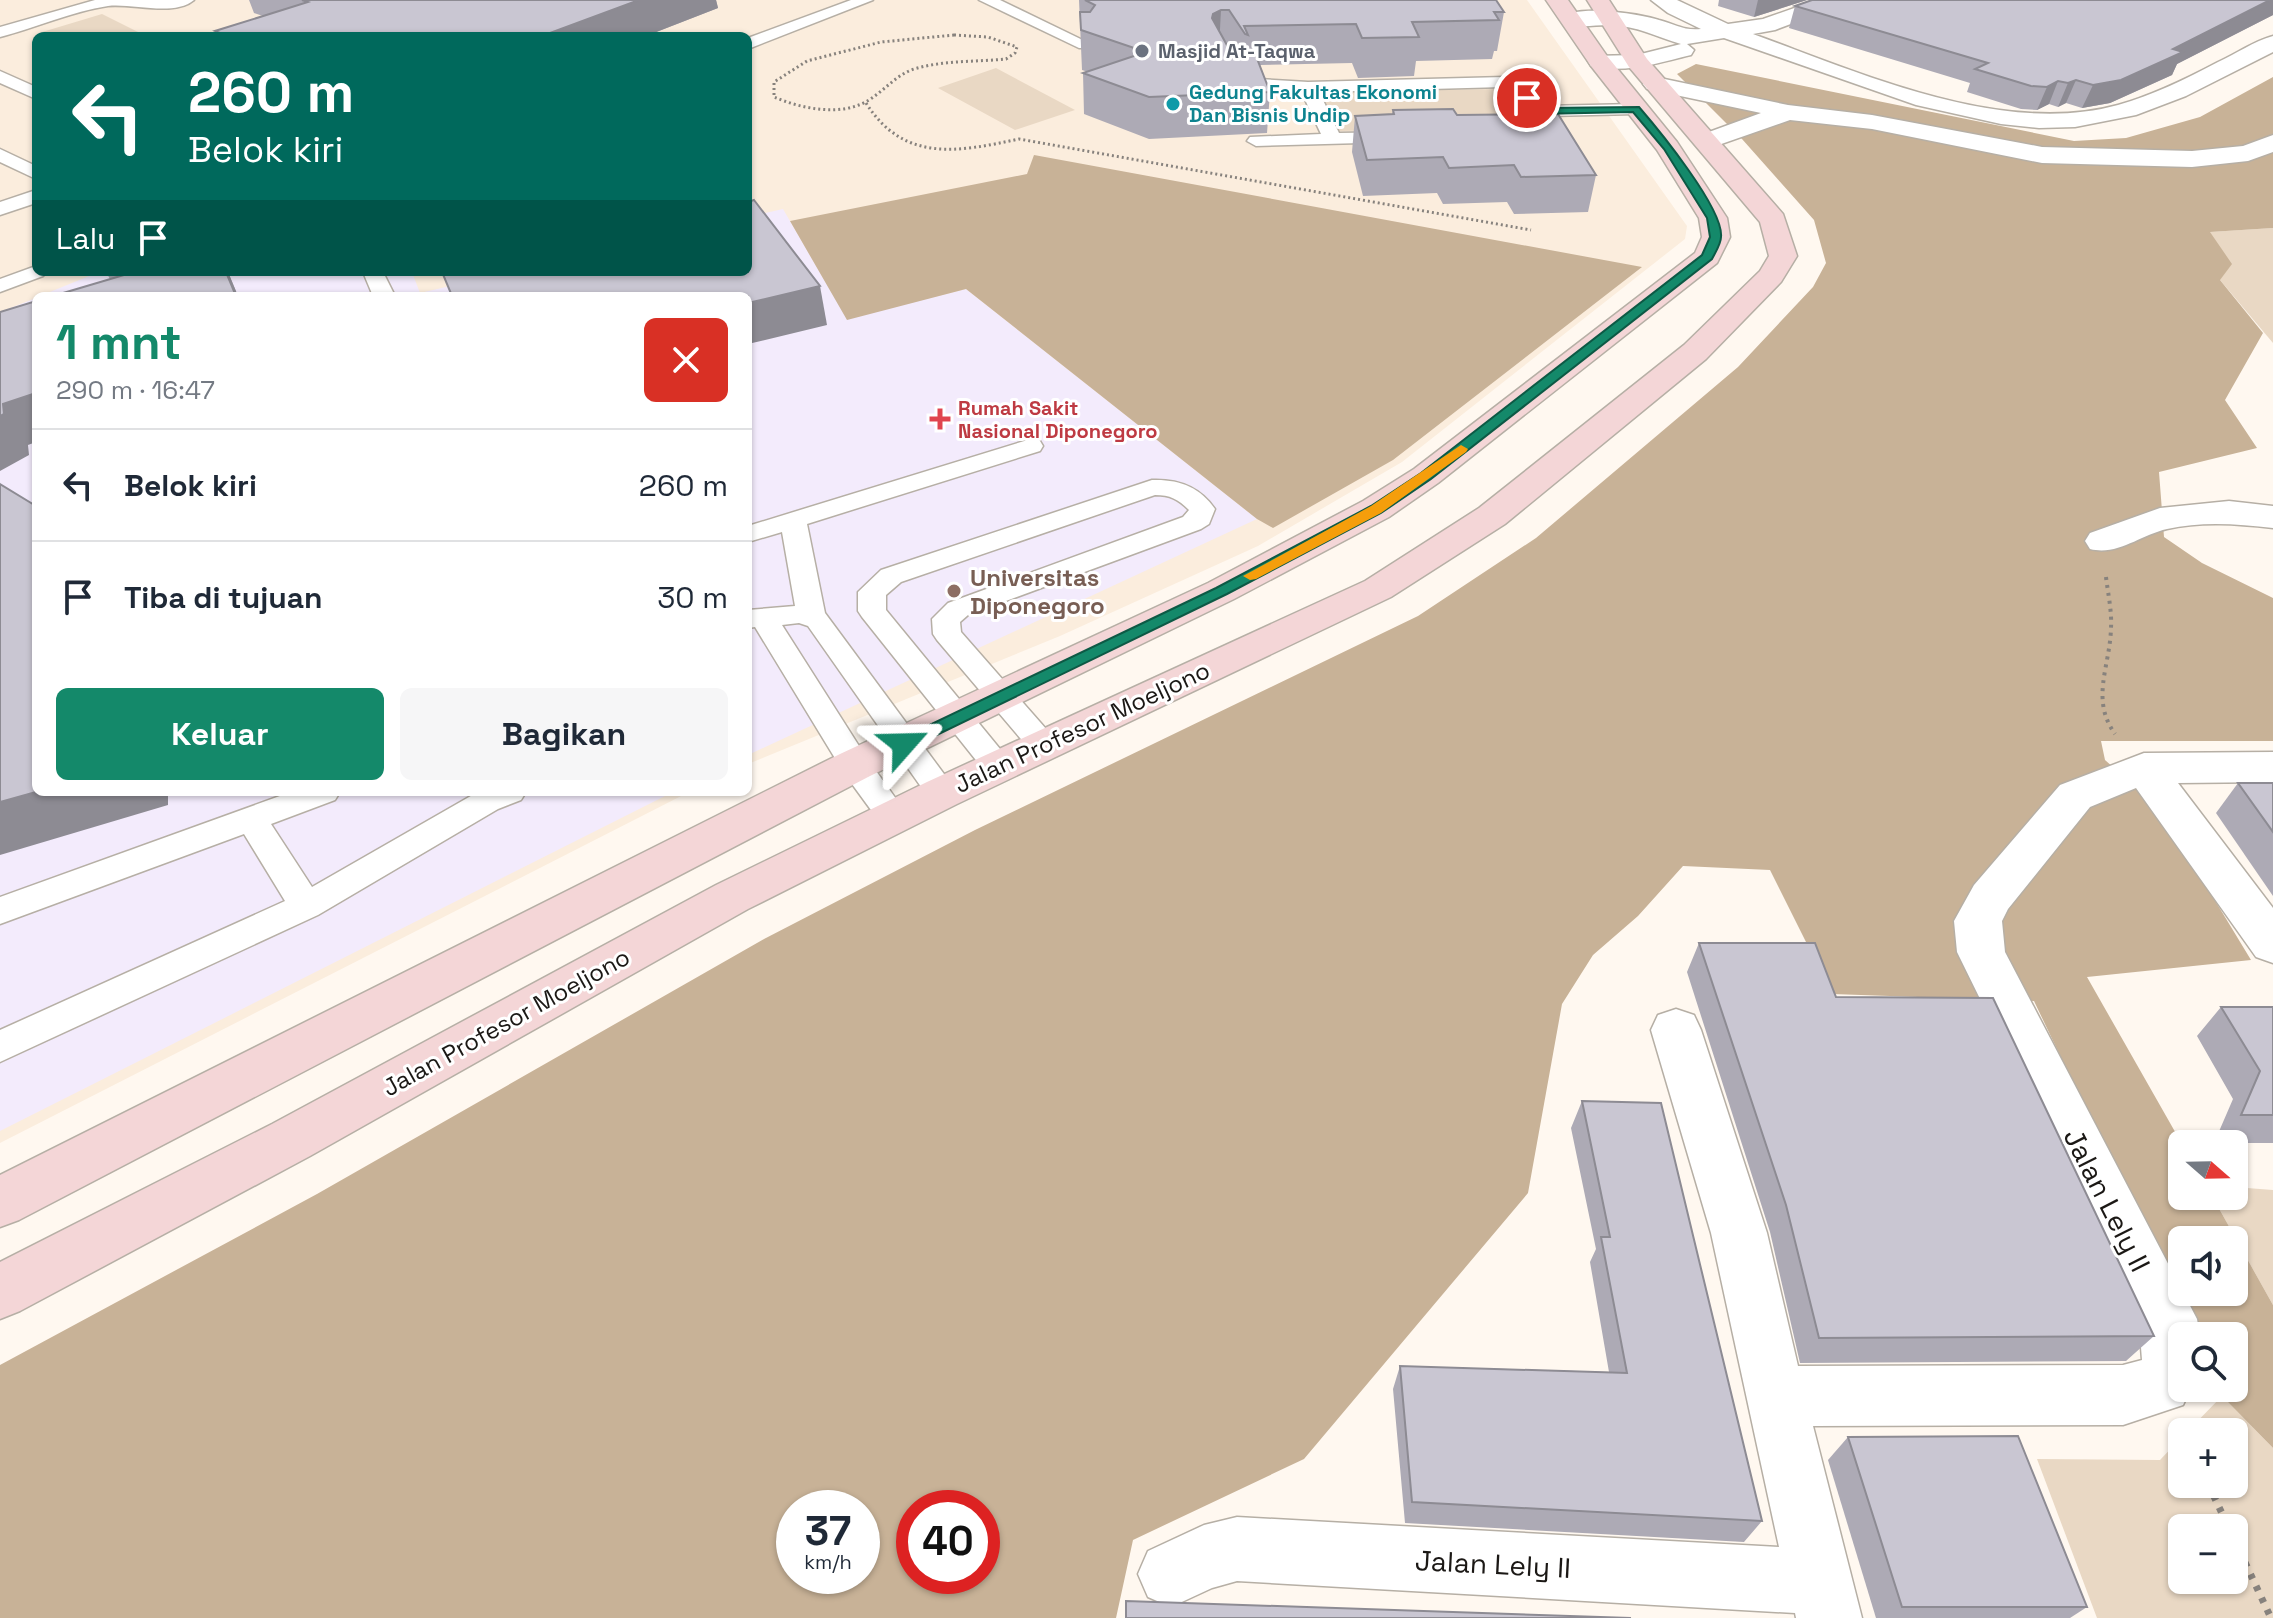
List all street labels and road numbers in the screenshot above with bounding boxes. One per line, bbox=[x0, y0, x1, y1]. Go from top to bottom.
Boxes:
street label: Jalan Profesor Moeljono bbox=[949, 654, 1215, 800]
street label: Jalan Profesor Moeljono bbox=[377, 941, 635, 1103]
street label: Jalan Lely II bbox=[2056, 1122, 2158, 1278]
street label: Jalan Lely II bbox=[1414, 1542, 1572, 1586]

